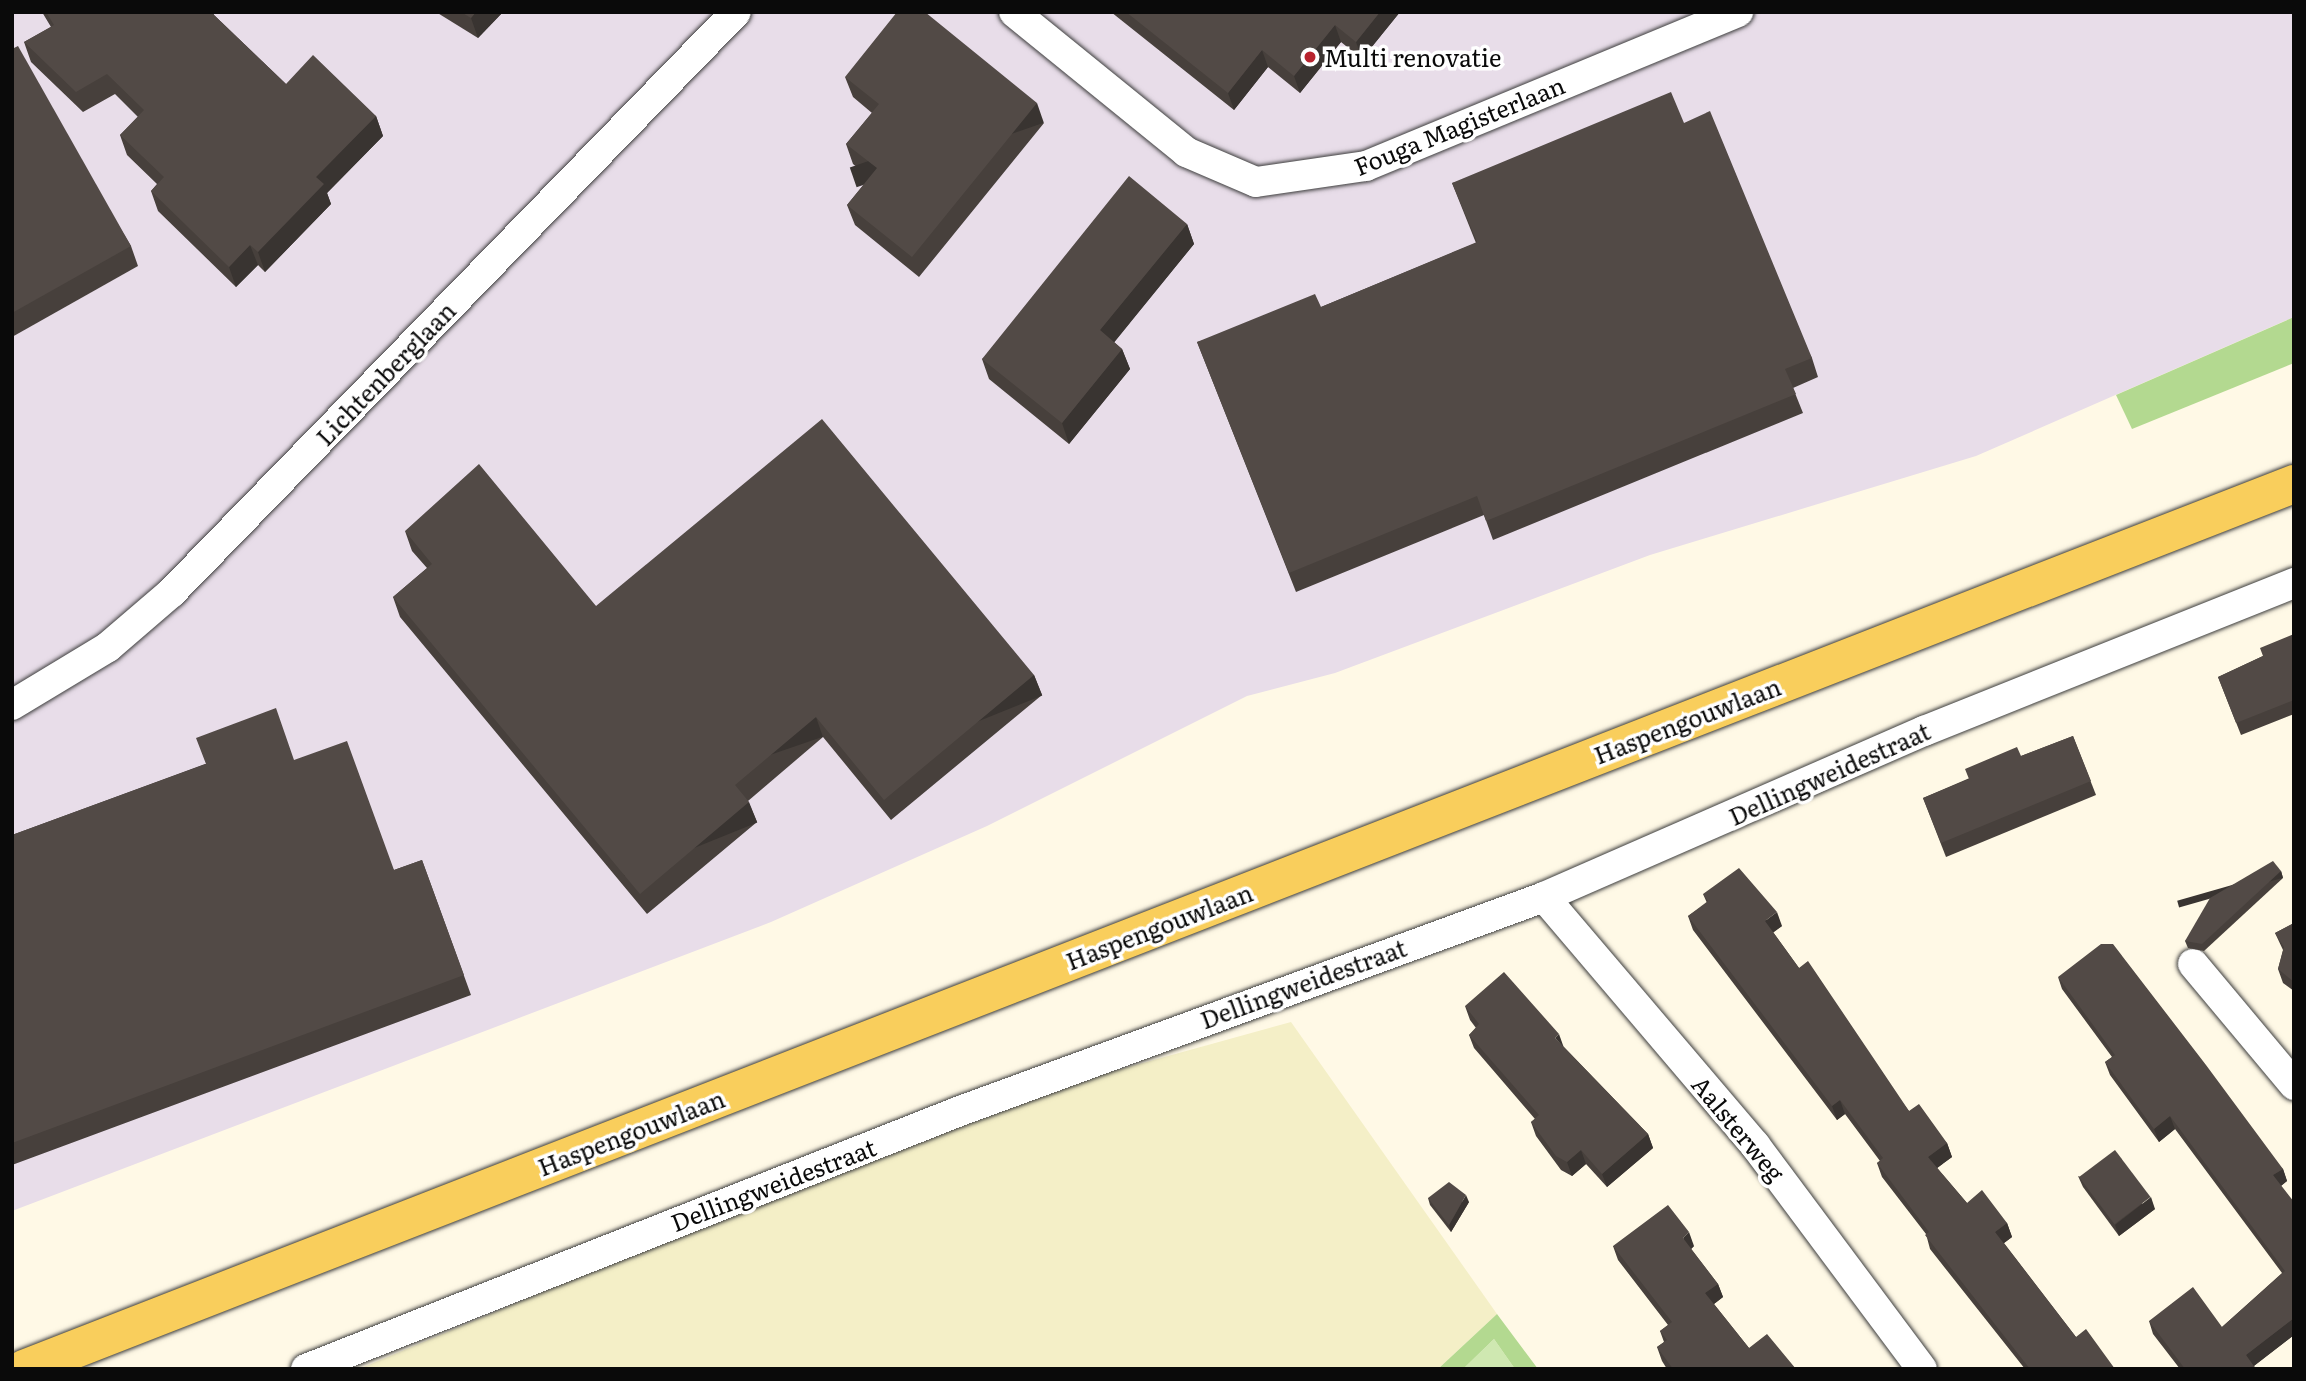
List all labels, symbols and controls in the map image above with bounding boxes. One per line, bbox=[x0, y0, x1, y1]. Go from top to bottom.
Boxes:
place label: Multi renovatie bbox=[1324, 43, 1501, 71]
marker: Multi renovatie bbox=[1302, 49, 1318, 65]
street label: Fouga Magisterlaan bbox=[1349, 70, 1569, 180]
street label: Lichtenberglaan bbox=[309, 295, 461, 451]
street label: Haspengouwlaan bbox=[1589, 671, 1785, 769]
street label: Dellingweidestraat bbox=[1724, 716, 1934, 830]
street label: Haspengouwlaan bbox=[1061, 877, 1257, 975]
street label: Dellingweidestraat bbox=[1196, 932, 1410, 1034]
street label: Aalsterweg bbox=[1687, 1070, 1791, 1186]
street label: Haspengouwlaan bbox=[533, 1083, 729, 1181]
street label: Dellingweidestraat bbox=[667, 1132, 879, 1236]

